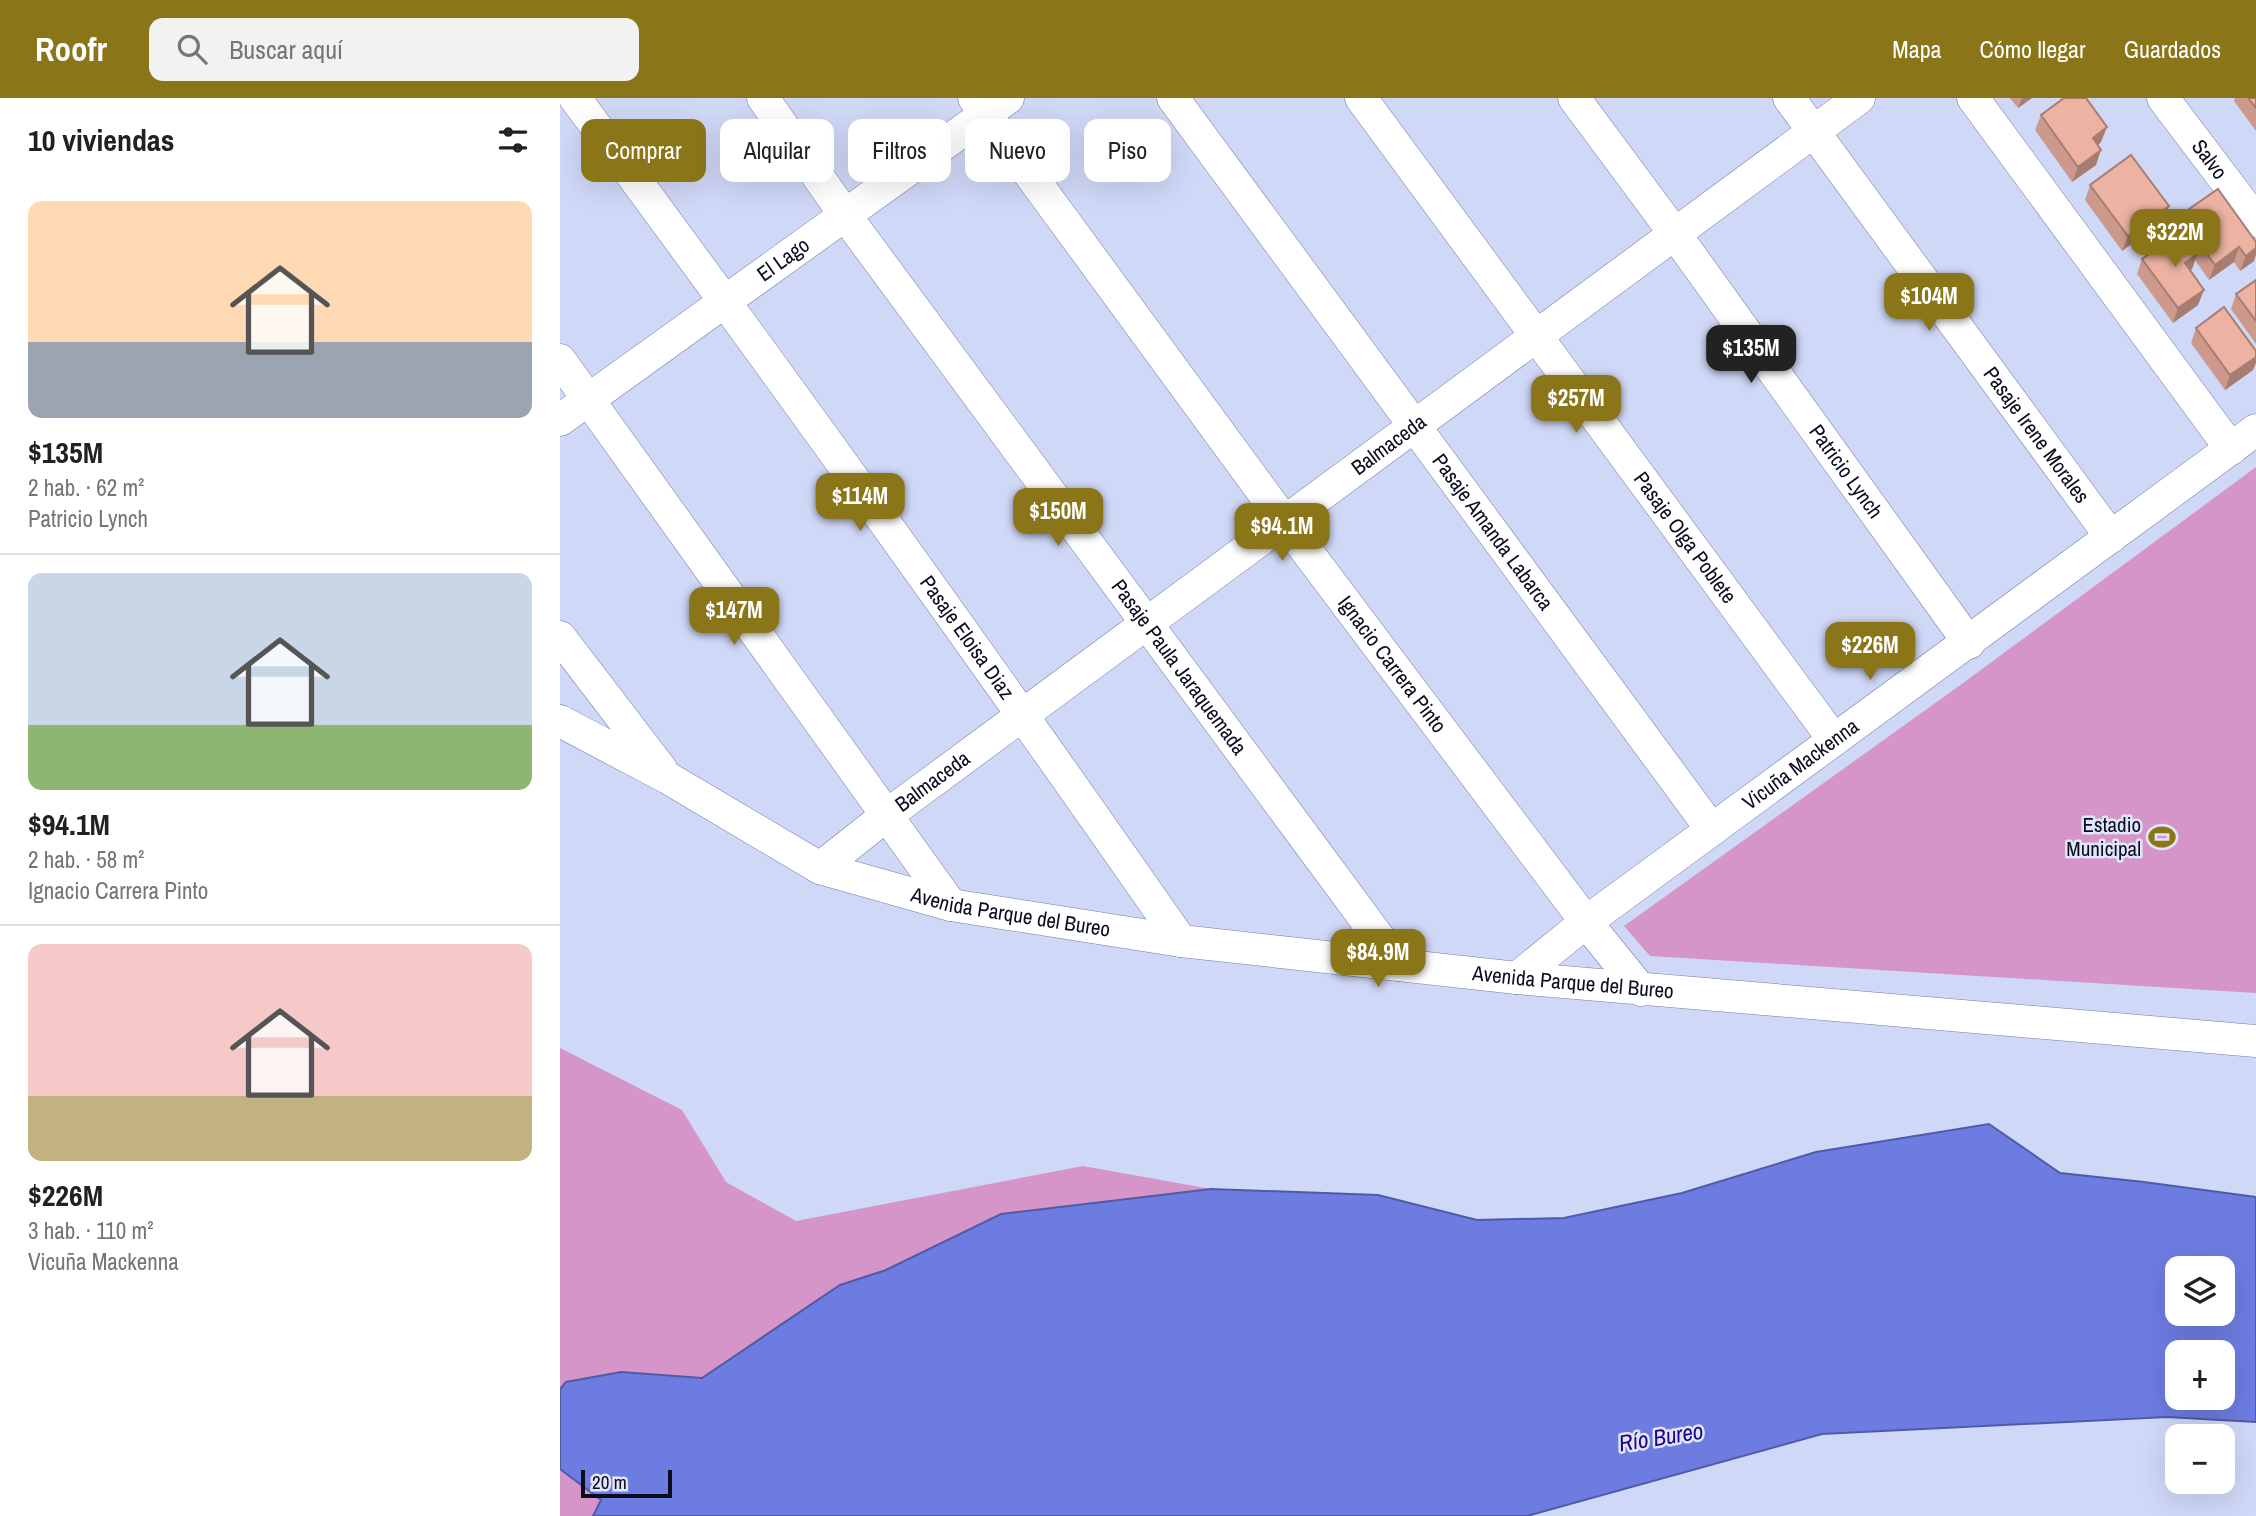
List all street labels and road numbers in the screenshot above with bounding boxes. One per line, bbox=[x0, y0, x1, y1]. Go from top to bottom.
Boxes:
street label: Salvo bbox=[2185, 133, 2234, 185]
street label: El Lago bbox=[751, 230, 815, 288]
street label: Pasaje Irene Morales bbox=[1977, 361, 2096, 509]
street label: Balmaceda bbox=[1345, 407, 1432, 482]
street label: Patricio Lynch bbox=[1802, 418, 1890, 524]
street label: Pasaje Amanda Labarca bbox=[1426, 448, 1561, 616]
street label: Pasaje Olga Poblete bbox=[1627, 465, 1744, 609]
street label: Pasaje Eloisa Diaz bbox=[913, 570, 1022, 705]
street label: Pasaje Paula Jaraquemada bbox=[1105, 573, 1254, 761]
street label: Ignacio Carrera Pinto bbox=[1331, 590, 1454, 739]
street label: Vicuña Mackenna bbox=[1736, 711, 1865, 816]
street label: Balmaceda bbox=[889, 744, 976, 818]
street label: Avenida Parque del Bureo bbox=[907, 879, 1112, 944]
street label: Avenida Parque del Bureo bbox=[1470, 958, 1675, 1005]

